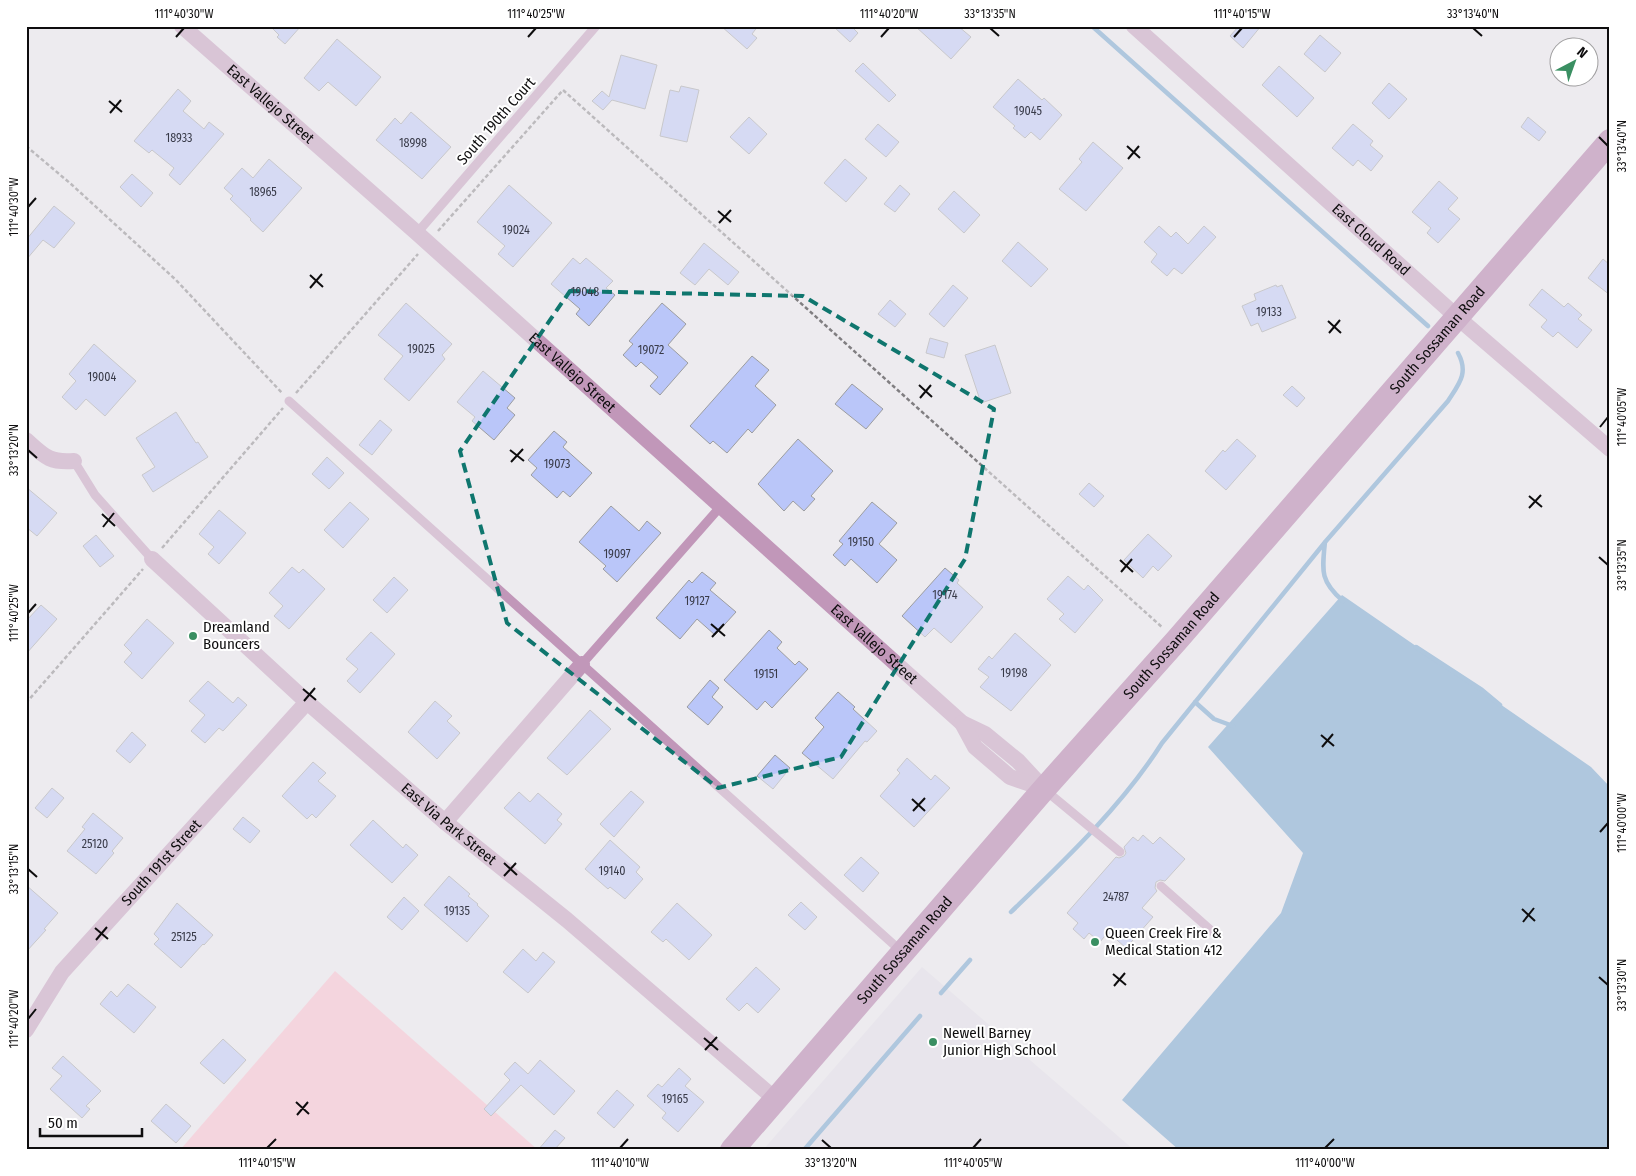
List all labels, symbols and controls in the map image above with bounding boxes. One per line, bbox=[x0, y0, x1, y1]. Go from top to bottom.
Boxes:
text: 111°40'30"W bbox=[155, 7, 213, 21]
text: 111°40'25"W bbox=[507, 7, 565, 21]
text: 111°40'20"W bbox=[860, 7, 918, 21]
text: 33°13'35"N bbox=[964, 7, 1016, 21]
text: 111°40'15"W bbox=[1213, 7, 1271, 21]
text: 33°13'40"N bbox=[1447, 7, 1499, 21]
north arrow bbox=[1548, 38, 1598, 88]
text: N bbox=[1573, 43, 1591, 62]
street label: East Vallejo Street bbox=[223, 61, 318, 147]
street label: South 190th Court bbox=[453, 74, 539, 168]
house number: 19045 bbox=[1014, 104, 1042, 118]
text: 33°13'40"N bbox=[1615, 120, 1629, 172]
house number: 18933 bbox=[166, 131, 192, 145]
house number: 18998 bbox=[399, 136, 427, 150]
text: 111°40'30"W bbox=[7, 178, 21, 236]
house number: 18965 bbox=[249, 185, 277, 199]
street label: East Cloud Road bbox=[1328, 200, 1414, 279]
house number: 19024 bbox=[502, 223, 530, 237]
street label: South Sossaman Road bbox=[1386, 283, 1489, 397]
house number: 19048 bbox=[571, 285, 599, 299]
house number: 19133 bbox=[1256, 305, 1282, 319]
street label: East Vallejo Street bbox=[525, 329, 620, 416]
house number: 19025 bbox=[407, 342, 435, 356]
house number: 19072 bbox=[638, 343, 664, 357]
house number: 19004 bbox=[88, 370, 117, 384]
text: 111°40'05"W bbox=[1615, 388, 1629, 446]
text: 33°13'20"N bbox=[7, 424, 21, 476]
house number: 19073 bbox=[544, 457, 570, 471]
house number: 19150 bbox=[848, 535, 874, 549]
text: 33°13'35"N bbox=[1615, 539, 1629, 591]
house number: 19097 bbox=[603, 547, 631, 561]
text: 111°40'25"W bbox=[7, 584, 21, 642]
house number: 19174 bbox=[932, 588, 958, 602]
street label: South Sossaman Road bbox=[1120, 589, 1223, 703]
house number: 19127 bbox=[684, 594, 710, 608]
street label: East Vallejo Street bbox=[827, 600, 921, 688]
place label: Dreamland Bouncers bbox=[203, 618, 270, 653]
marker: Dreamland Bouncers bbox=[187, 630, 199, 642]
house number: 19198 bbox=[1001, 666, 1027, 680]
house number: 19151 bbox=[754, 667, 778, 681]
street label: East Via Park Street bbox=[398, 779, 500, 869]
text: 111°40'00"W bbox=[1615, 793, 1629, 853]
street label: South 191st Street bbox=[118, 816, 205, 909]
house number: 25120 bbox=[82, 837, 108, 851]
text: 33°13'15"N bbox=[7, 844, 21, 894]
house number: 19140 bbox=[598, 864, 626, 878]
house number: 24787 bbox=[1103, 890, 1129, 904]
street label: South Sossaman Road bbox=[853, 893, 956, 1008]
house number: 19135 bbox=[444, 904, 470, 918]
place label: Queen Creek Fire & Medical Station 412 bbox=[1105, 924, 1223, 959]
house number: 25125 bbox=[171, 930, 197, 944]
marker: Queen Creek Fire & Medical Station 412 bbox=[1089, 936, 1101, 948]
text: 33°13'30"N bbox=[1615, 959, 1629, 1011]
text: 111°40'20"W bbox=[7, 990, 21, 1048]
place label: Newell Barney Junior High School bbox=[943, 1024, 1056, 1059]
marker: Newell Barney Junior High School bbox=[927, 1036, 939, 1048]
house number: 19165 bbox=[662, 1092, 689, 1106]
scale bar bbox=[40, 1106, 142, 1138]
text: 50 m bbox=[48, 1114, 78, 1132]
text: 111°40'15"W bbox=[238, 1156, 296, 1170]
text: 111°40'10"W bbox=[591, 1156, 649, 1170]
text: 33°13'20"N bbox=[805, 1156, 857, 1170]
text: 111°40'05"W bbox=[944, 1156, 1002, 1170]
text: 111°40'00"W bbox=[1295, 1156, 1355, 1170]

